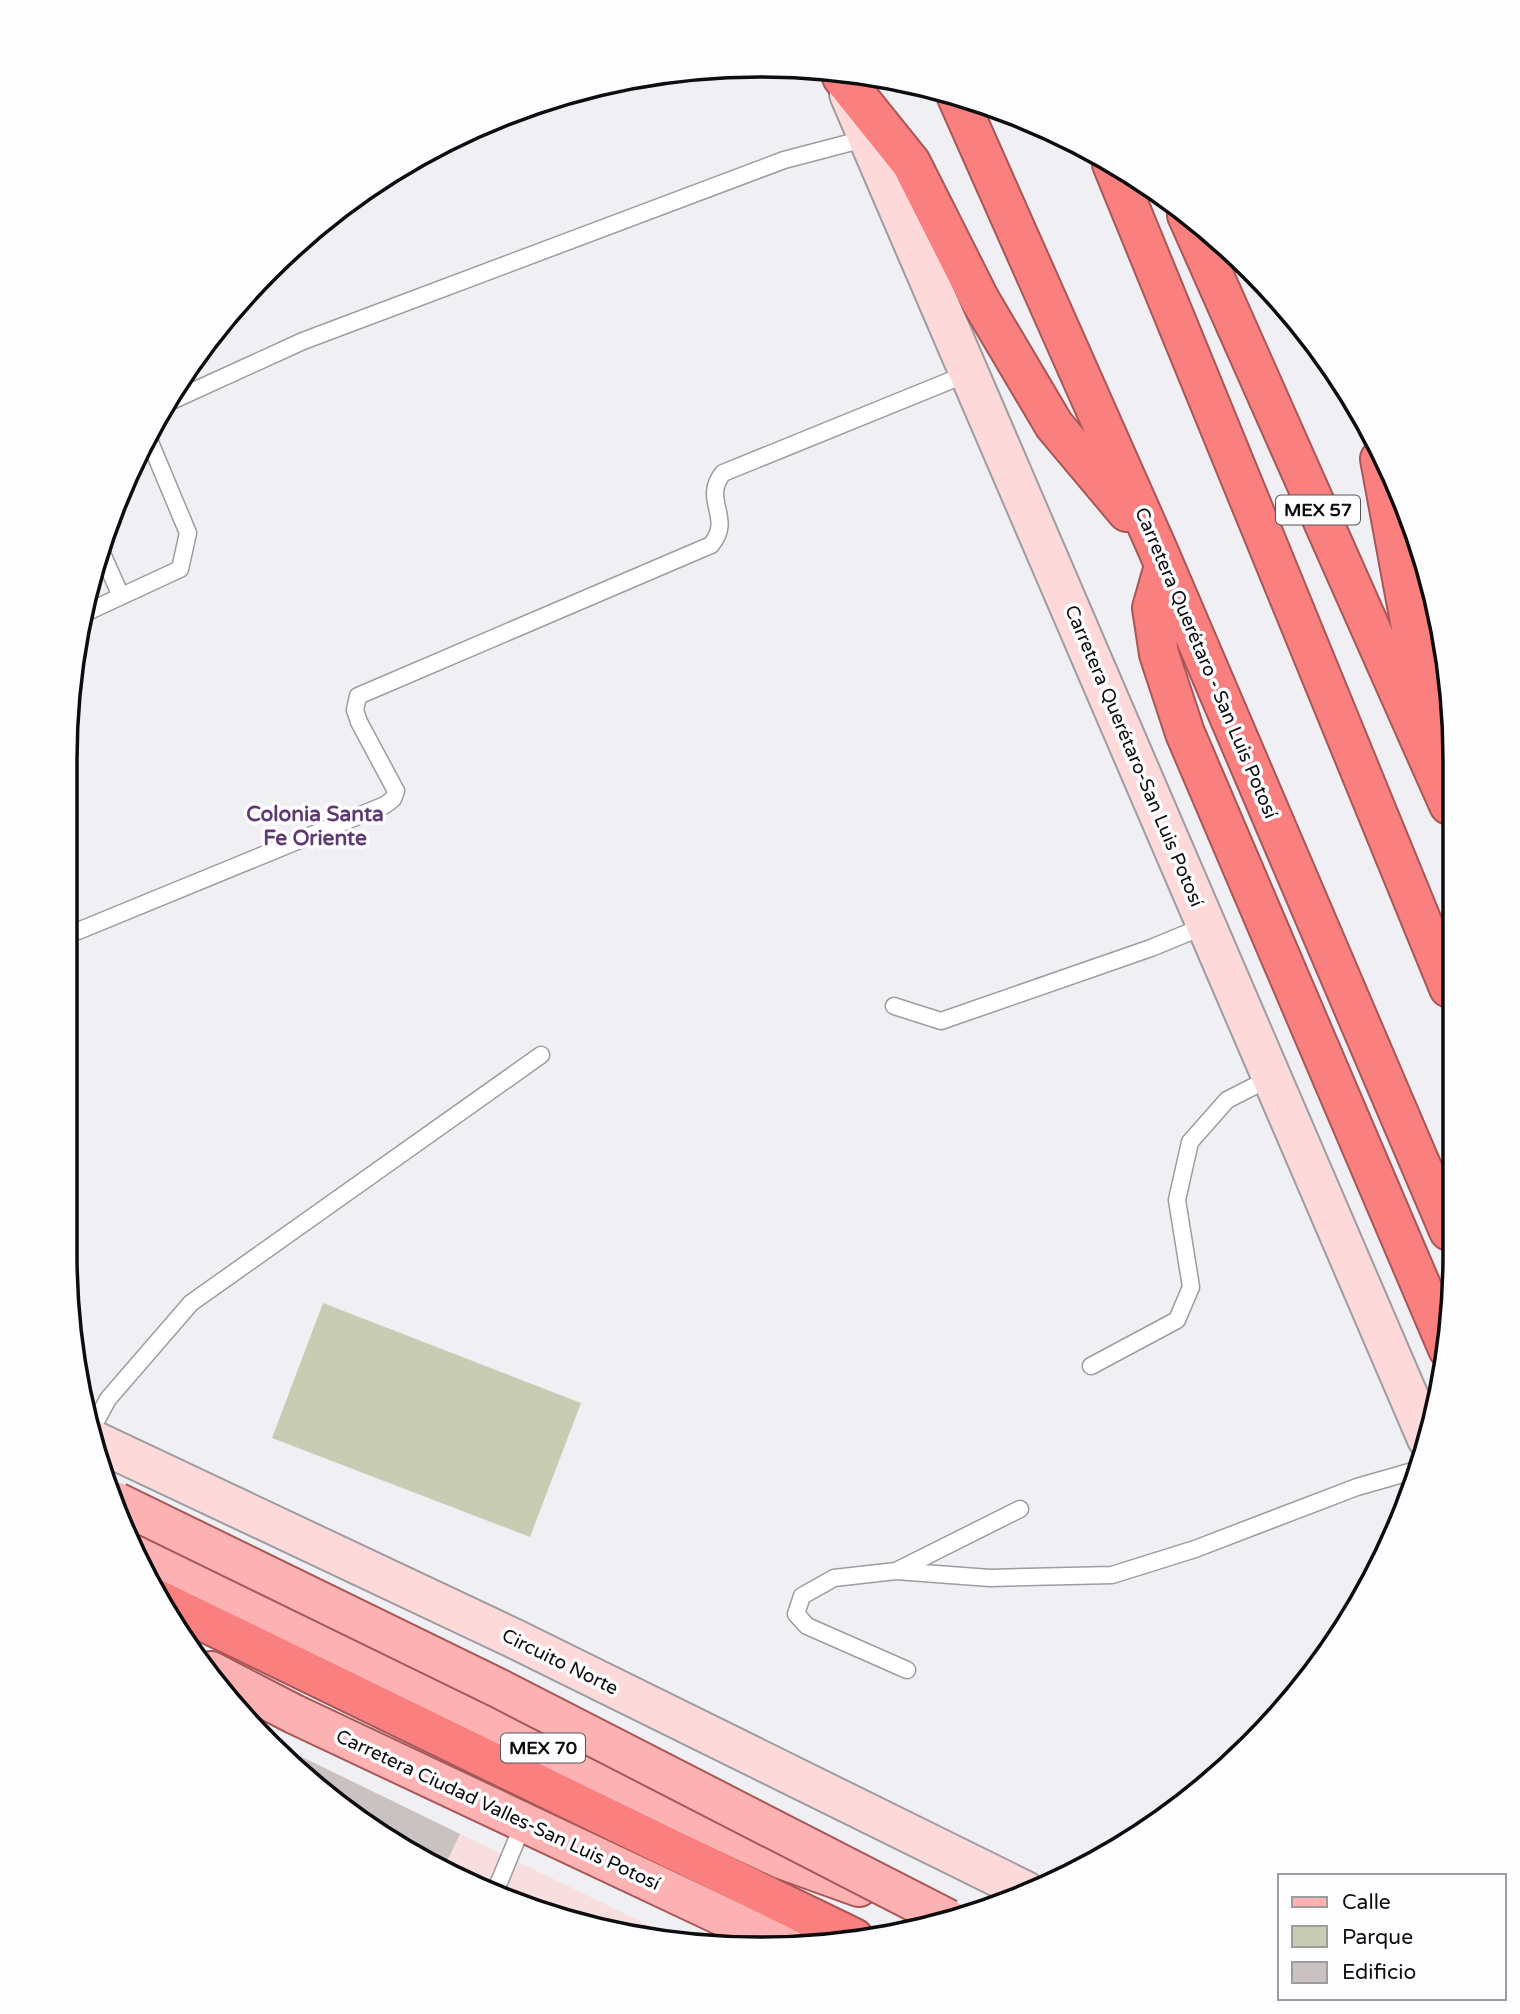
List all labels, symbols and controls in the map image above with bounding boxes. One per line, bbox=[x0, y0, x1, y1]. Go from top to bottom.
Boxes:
road number: MEX 57 bbox=[1276, 496, 1360, 524]
street label: Carretera Querétaro - San Luis Potosí bbox=[1130, 504, 1282, 822]
street label: Carretera Querétaro-San Luis Potosí bbox=[1060, 602, 1208, 910]
district label: Colonia Santa Fe Oriente bbox=[246, 802, 384, 851]
street label: Circuito Norte bbox=[498, 1624, 622, 1700]
street label: Carretera Ciudad Valles-San Luis Potosí bbox=[332, 1725, 664, 1895]
road number: MEX 70 bbox=[501, 1734, 585, 1763]
legend bbox=[1278, 1874, 1506, 2000]
text: Calle bbox=[1342, 1890, 1391, 1915]
text: Parque bbox=[1342, 1925, 1413, 1950]
text: Edificio bbox=[1342, 1960, 1416, 1985]

